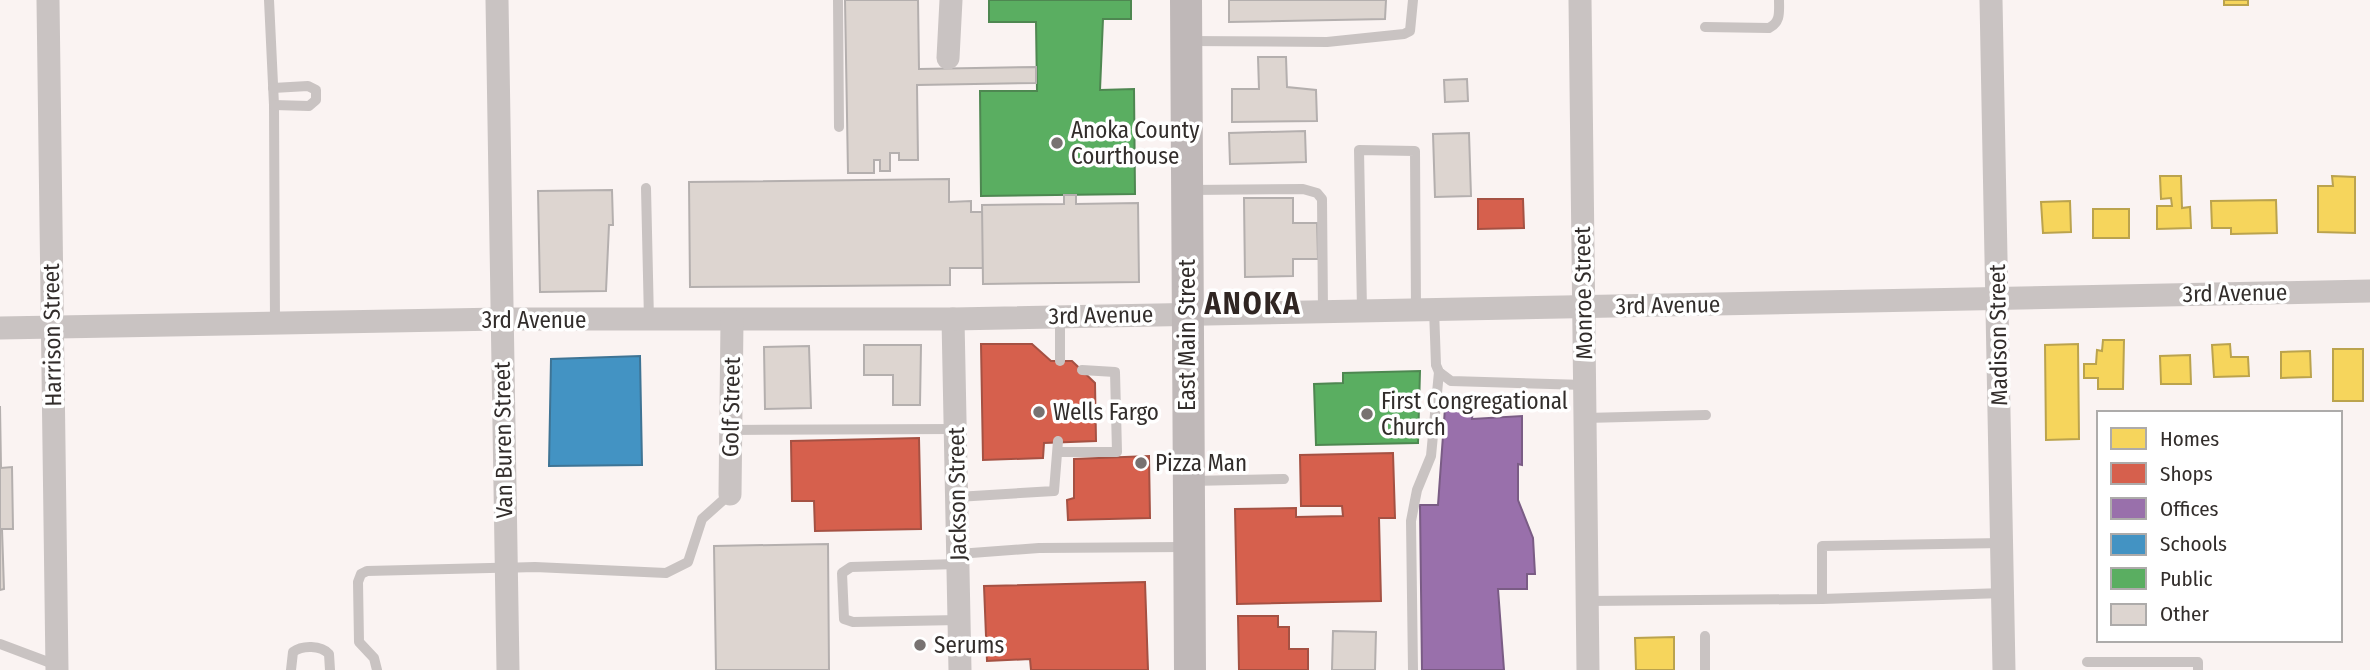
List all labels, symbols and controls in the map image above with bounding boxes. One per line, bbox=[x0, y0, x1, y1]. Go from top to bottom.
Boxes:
place label: Anoka County Courthouse bbox=[1071, 116, 1200, 170]
marker: Anoka County Courthouse bbox=[1049, 135, 1065, 151]
street label: Monroe Street bbox=[1568, 226, 1598, 360]
street label: East Main Street bbox=[1173, 259, 1201, 411]
street label: Harrison Street bbox=[37, 263, 67, 407]
street label: Madison Street bbox=[1983, 263, 2013, 406]
street label: 3rd Avenue bbox=[2182, 278, 2288, 308]
district label: ANOKA bbox=[1204, 286, 1301, 322]
street label: 3rd Avenue bbox=[1615, 290, 1721, 320]
street label: 3rd Avenue bbox=[1048, 300, 1154, 330]
street label: 3rd Avenue bbox=[482, 306, 586, 334]
street label: Golf Street bbox=[716, 356, 746, 457]
street label: Van Buren Street bbox=[488, 361, 518, 519]
place label: First Congregational Church bbox=[1381, 387, 1568, 441]
place label: Wells Fargo bbox=[1053, 398, 1159, 426]
marker: Wells Fargo bbox=[1031, 404, 1047, 420]
marker: First Congregational Church bbox=[1359, 406, 1375, 422]
legend bbox=[2097, 411, 2342, 642]
street label: Jackson Street bbox=[942, 426, 972, 561]
text: Homes bbox=[2160, 426, 2219, 452]
place label: Pizza Man bbox=[1155, 449, 1247, 477]
marker: Pizza Man bbox=[1133, 455, 1149, 471]
text: Shops bbox=[2160, 461, 2213, 487]
text: Offices bbox=[2160, 496, 2219, 522]
text: Schools bbox=[2160, 531, 2227, 557]
text: Public bbox=[2160, 566, 2212, 592]
text: Other bbox=[2160, 601, 2209, 627]
place label: Serums bbox=[934, 631, 1005, 659]
marker: Serums bbox=[912, 637, 928, 653]

